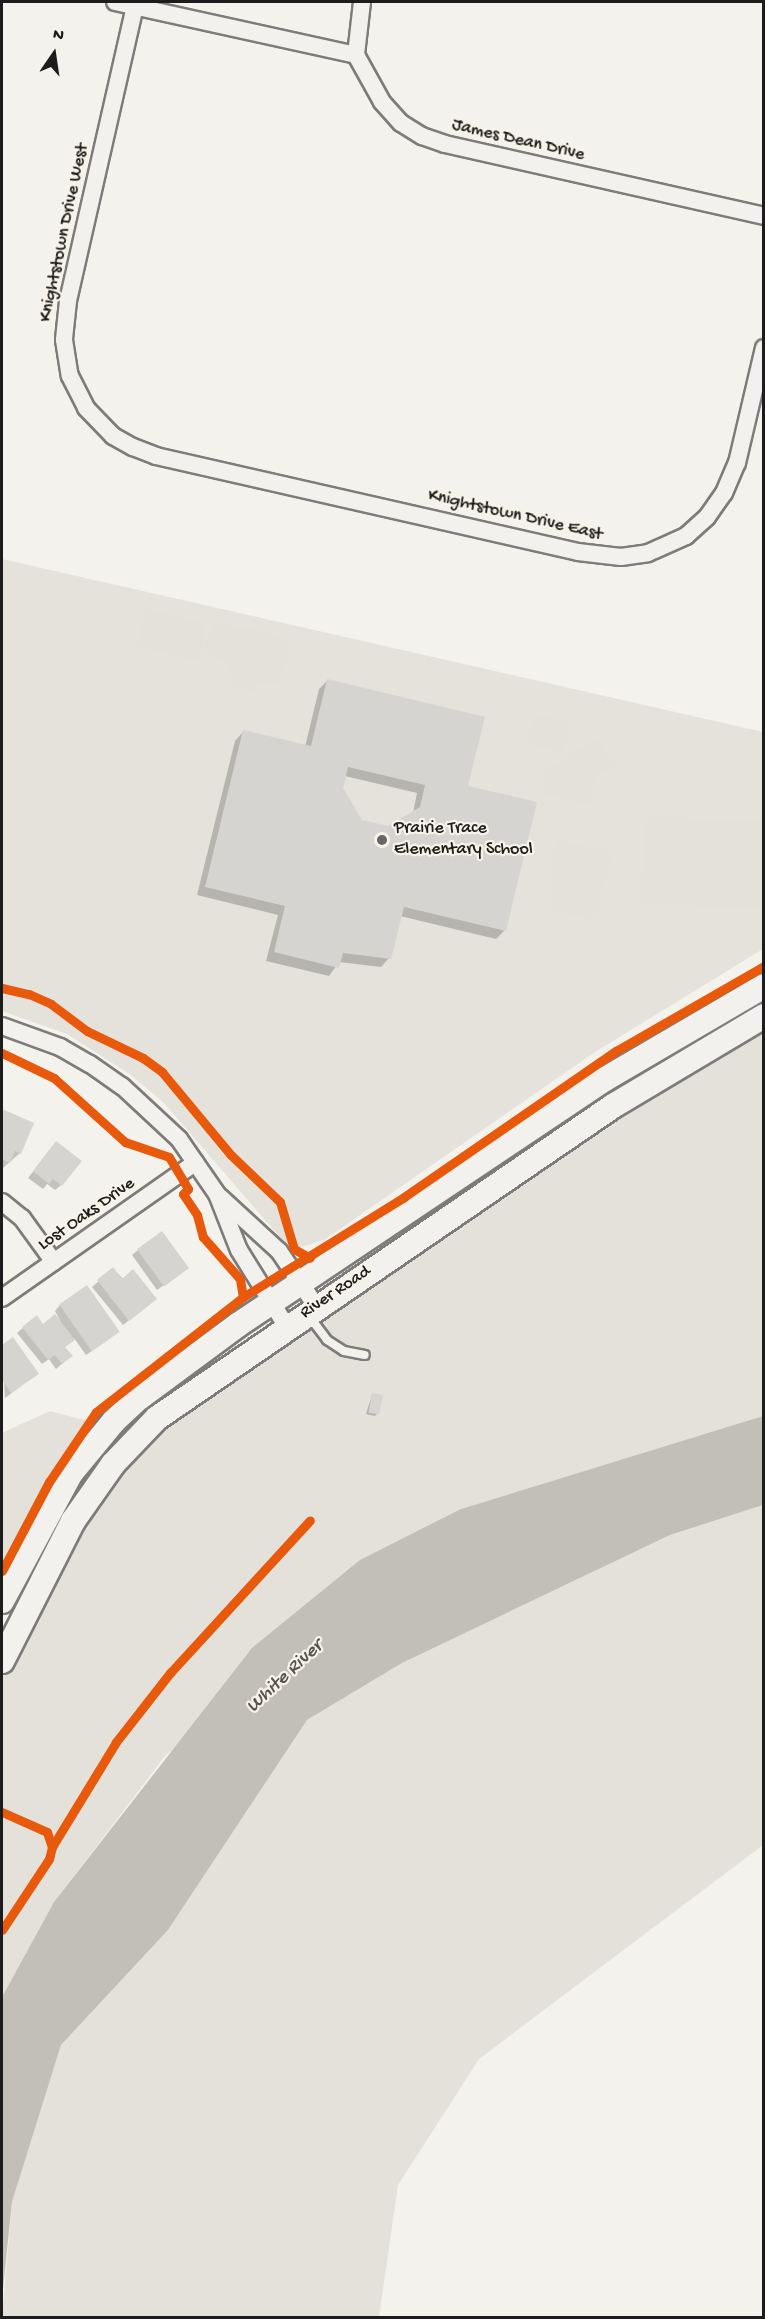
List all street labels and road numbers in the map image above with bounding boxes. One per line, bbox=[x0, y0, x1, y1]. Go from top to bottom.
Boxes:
street label: James Dean Drive bbox=[450, 115, 586, 167]
street label: Knightstown Drive West bbox=[36, 142, 94, 324]
street label: Knightstown Drive East bbox=[426, 485, 604, 547]
street label: Lost Oaks Drive bbox=[34, 1174, 140, 1256]
street label: River Road bbox=[297, 1262, 375, 1324]

